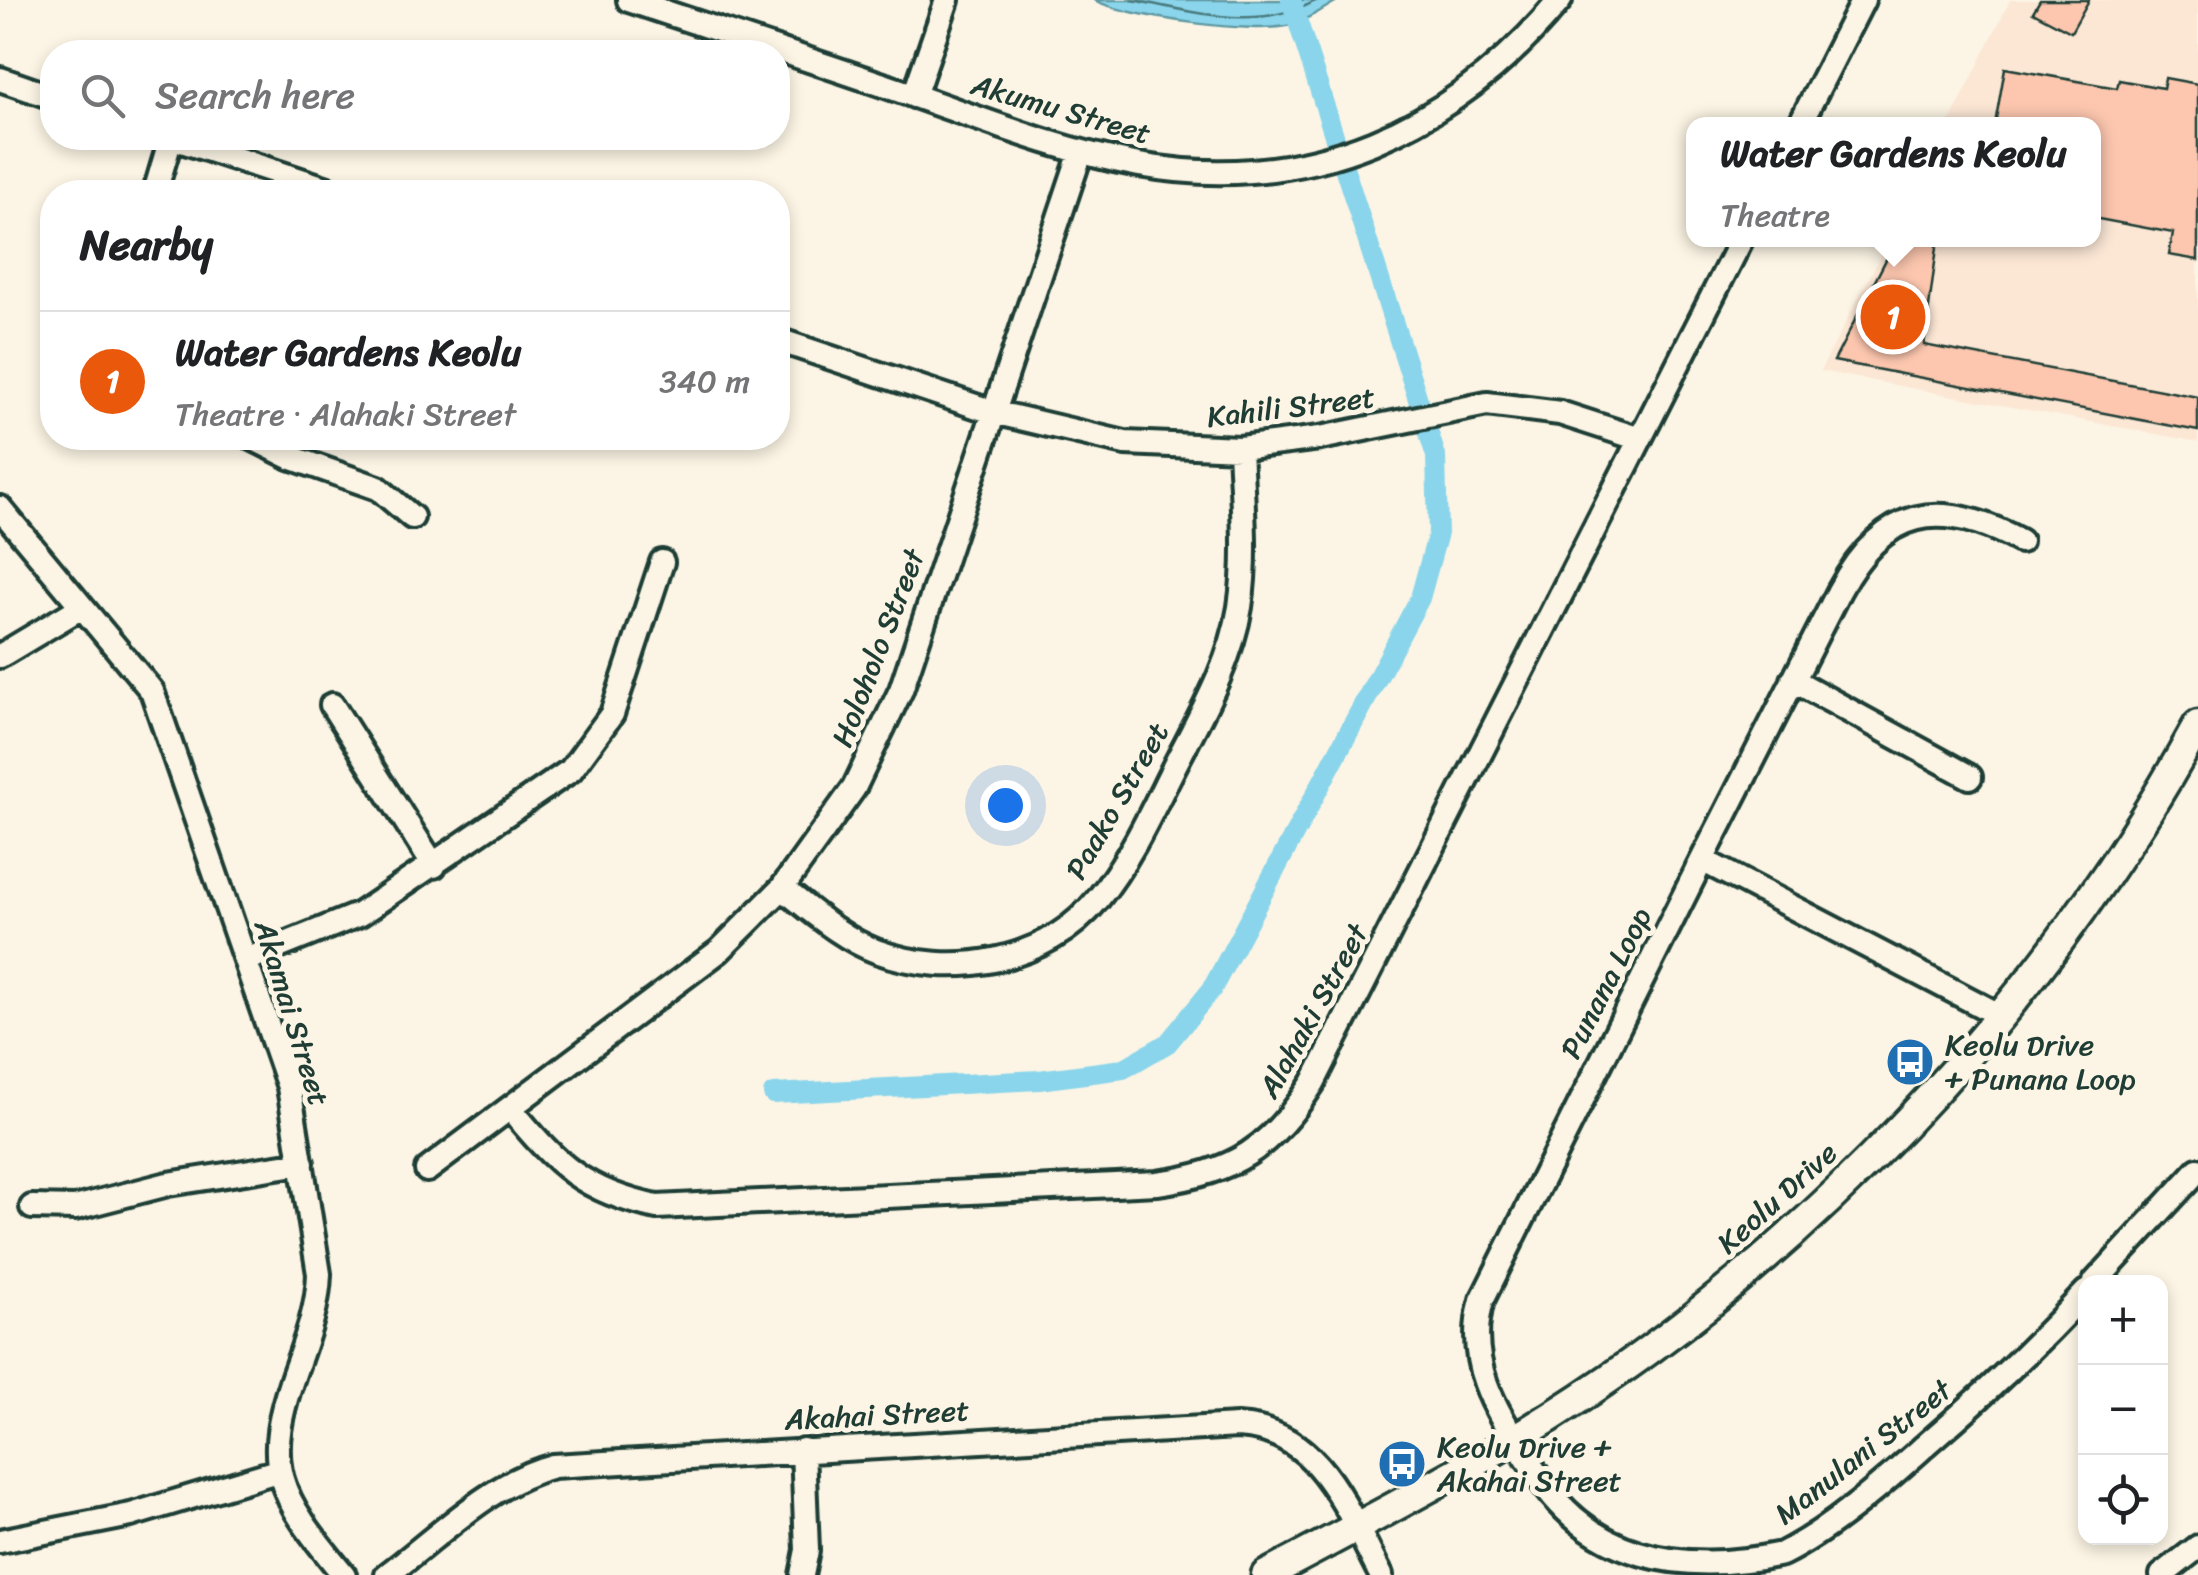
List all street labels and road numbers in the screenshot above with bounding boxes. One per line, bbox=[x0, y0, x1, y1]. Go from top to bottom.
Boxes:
street label: Akumu Street bbox=[964, 57, 1157, 160]
street label: Kahili Street bbox=[1204, 370, 1378, 444]
street label: Holoholo Street bbox=[815, 539, 941, 755]
street label: Paako Street bbox=[1050, 712, 1184, 890]
street label: Punana Loop bbox=[1545, 897, 1668, 1069]
street label: Akamai Street bbox=[238, 912, 346, 1113]
street label: Alahaki Street bbox=[1242, 912, 1384, 1109]
street label: Keolu Drive bbox=[1703, 1128, 1851, 1268]
street label: Manulani Street bbox=[1762, 1364, 1965, 1539]
street label: Akahai Street bbox=[782, 1383, 971, 1447]

